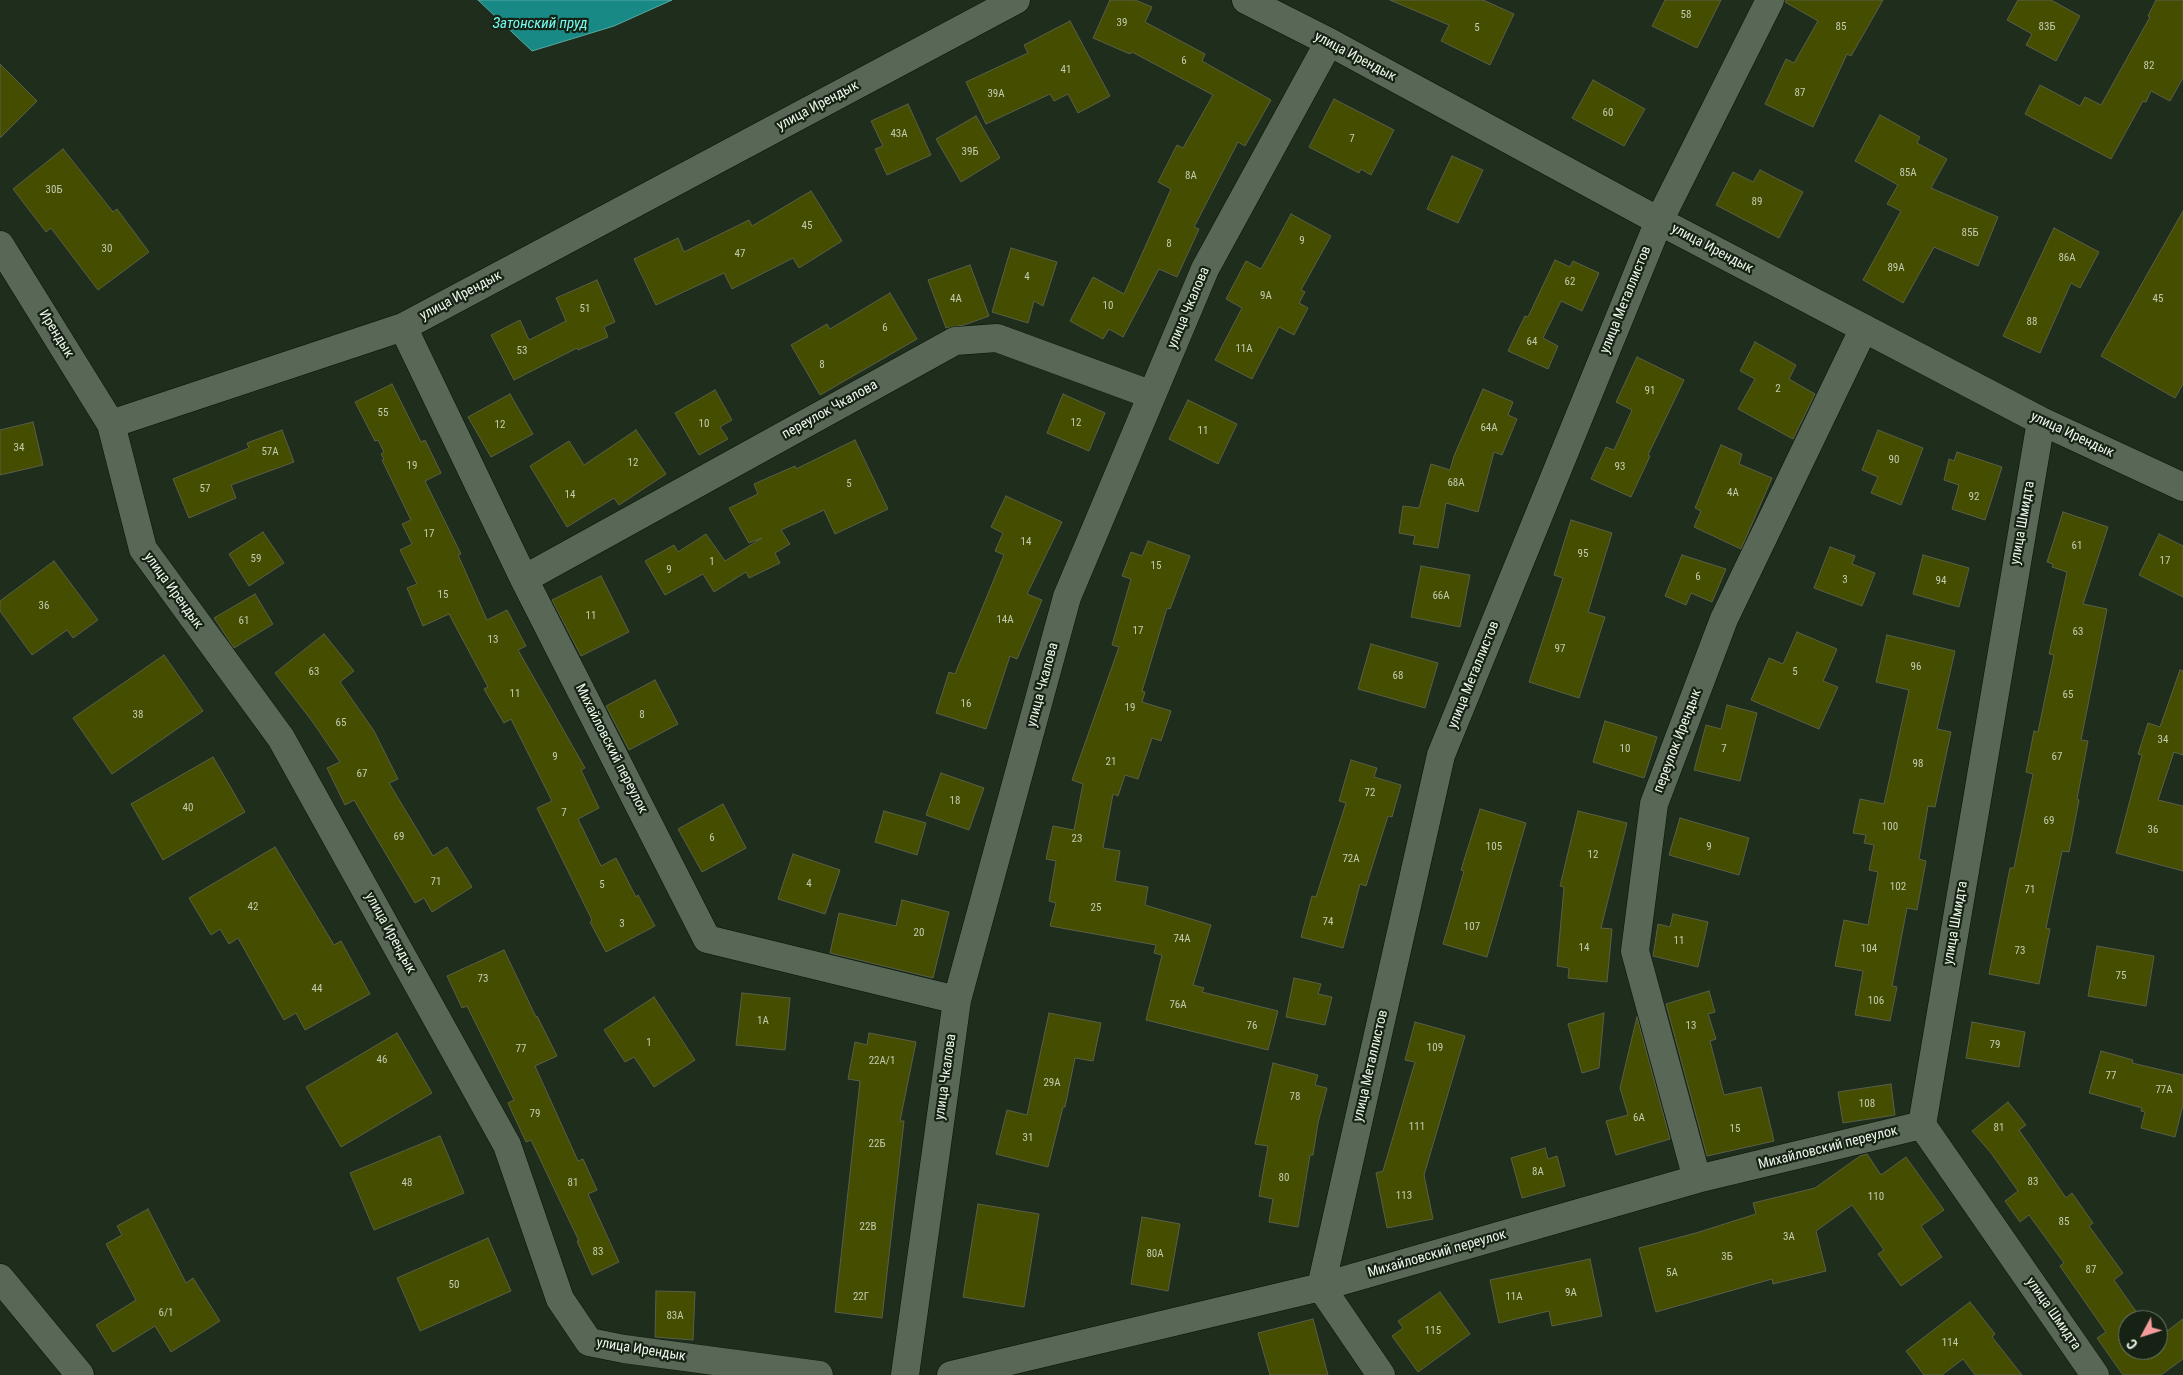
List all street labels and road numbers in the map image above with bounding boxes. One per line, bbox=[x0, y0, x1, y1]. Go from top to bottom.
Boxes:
street label: улица Ирендык bbox=[1311, 28, 1399, 86]
street label: улица Ирендык bbox=[774, 77, 862, 135]
street label: улица Ирендык bbox=[1668, 220, 1756, 278]
street label: улица Металлистов bbox=[1597, 244, 1655, 356]
street label: улица Чкалова bbox=[1164, 265, 1214, 351]
street label: улица Ирендык bbox=[417, 267, 505, 325]
street label: Ирендык bbox=[35, 307, 77, 361]
street label: переулок Чкалова bbox=[779, 377, 881, 443]
street label: улица Ирендык bbox=[2028, 408, 2116, 462]
street label: улица Шмидта bbox=[2007, 480, 2039, 566]
street label: улица Ирендык bbox=[140, 550, 206, 632]
street label: улица Металлистов bbox=[1445, 619, 1503, 731]
street label: улица Чкалова bbox=[1024, 641, 1062, 729]
street label: Михайловский переулок bbox=[571, 681, 651, 817]
street label: переулок Ирендык bbox=[1650, 687, 1706, 795]
street label: улица Шмидта bbox=[1940, 880, 1972, 966]
street label: улица Ирендык bbox=[361, 890, 419, 976]
street label: улица Металлистов bbox=[1350, 1008, 1392, 1124]
street label: улица Чкалова bbox=[932, 1033, 960, 1121]
street label: Михайловский переулок bbox=[1757, 1123, 1899, 1173]
street label: Михайловский переулок bbox=[1366, 1226, 1508, 1282]
street label: улица Шмидта bbox=[2022, 1275, 2084, 1353]
street label: улица Ирендык bbox=[595, 1335, 687, 1365]

